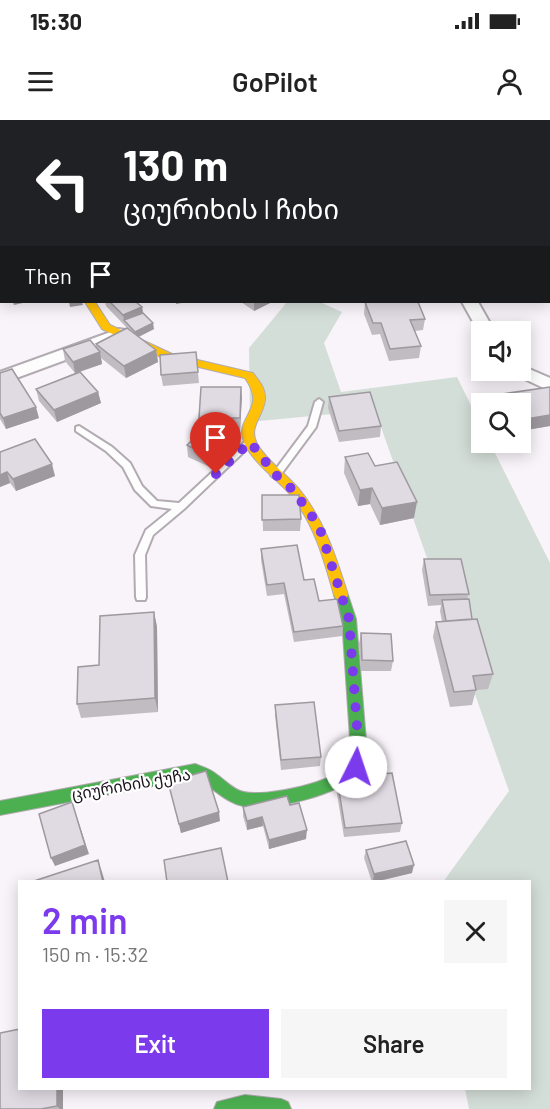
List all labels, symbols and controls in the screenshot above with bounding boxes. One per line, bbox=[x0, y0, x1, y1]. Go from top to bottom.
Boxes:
text: 15:30 bbox=[30, 8, 82, 34]
icon: menu bbox=[24, 65, 57, 98]
text: GoPilot bbox=[232, 65, 318, 97]
icon: person bbox=[493, 65, 526, 98]
text: 130 m bbox=[123, 139, 228, 189]
icon: left bbox=[24, 144, 102, 222]
text: ციურიხის I ჩიხი bbox=[123, 192, 339, 224]
icon: arrive bbox=[84, 258, 117, 291]
text: Then bbox=[24, 262, 72, 288]
map controls bbox=[471, 321, 531, 453]
button: sound bbox=[471, 321, 531, 381]
button: search bbox=[471, 393, 531, 453]
pin bbox=[190, 412, 241, 474]
icon: arrive bbox=[199, 421, 232, 454]
position arrow bbox=[324, 735, 388, 799]
street label: ციურიხის ქუჩა bbox=[70, 764, 192, 804]
text: 2 min bbox=[42, 898, 128, 941]
button: close bbox=[444, 900, 507, 963]
text: 150 m · 15:32 bbox=[42, 942, 148, 966]
button: Exit bbox=[42, 1009, 269, 1078]
button: Share bbox=[281, 1009, 507, 1078]

